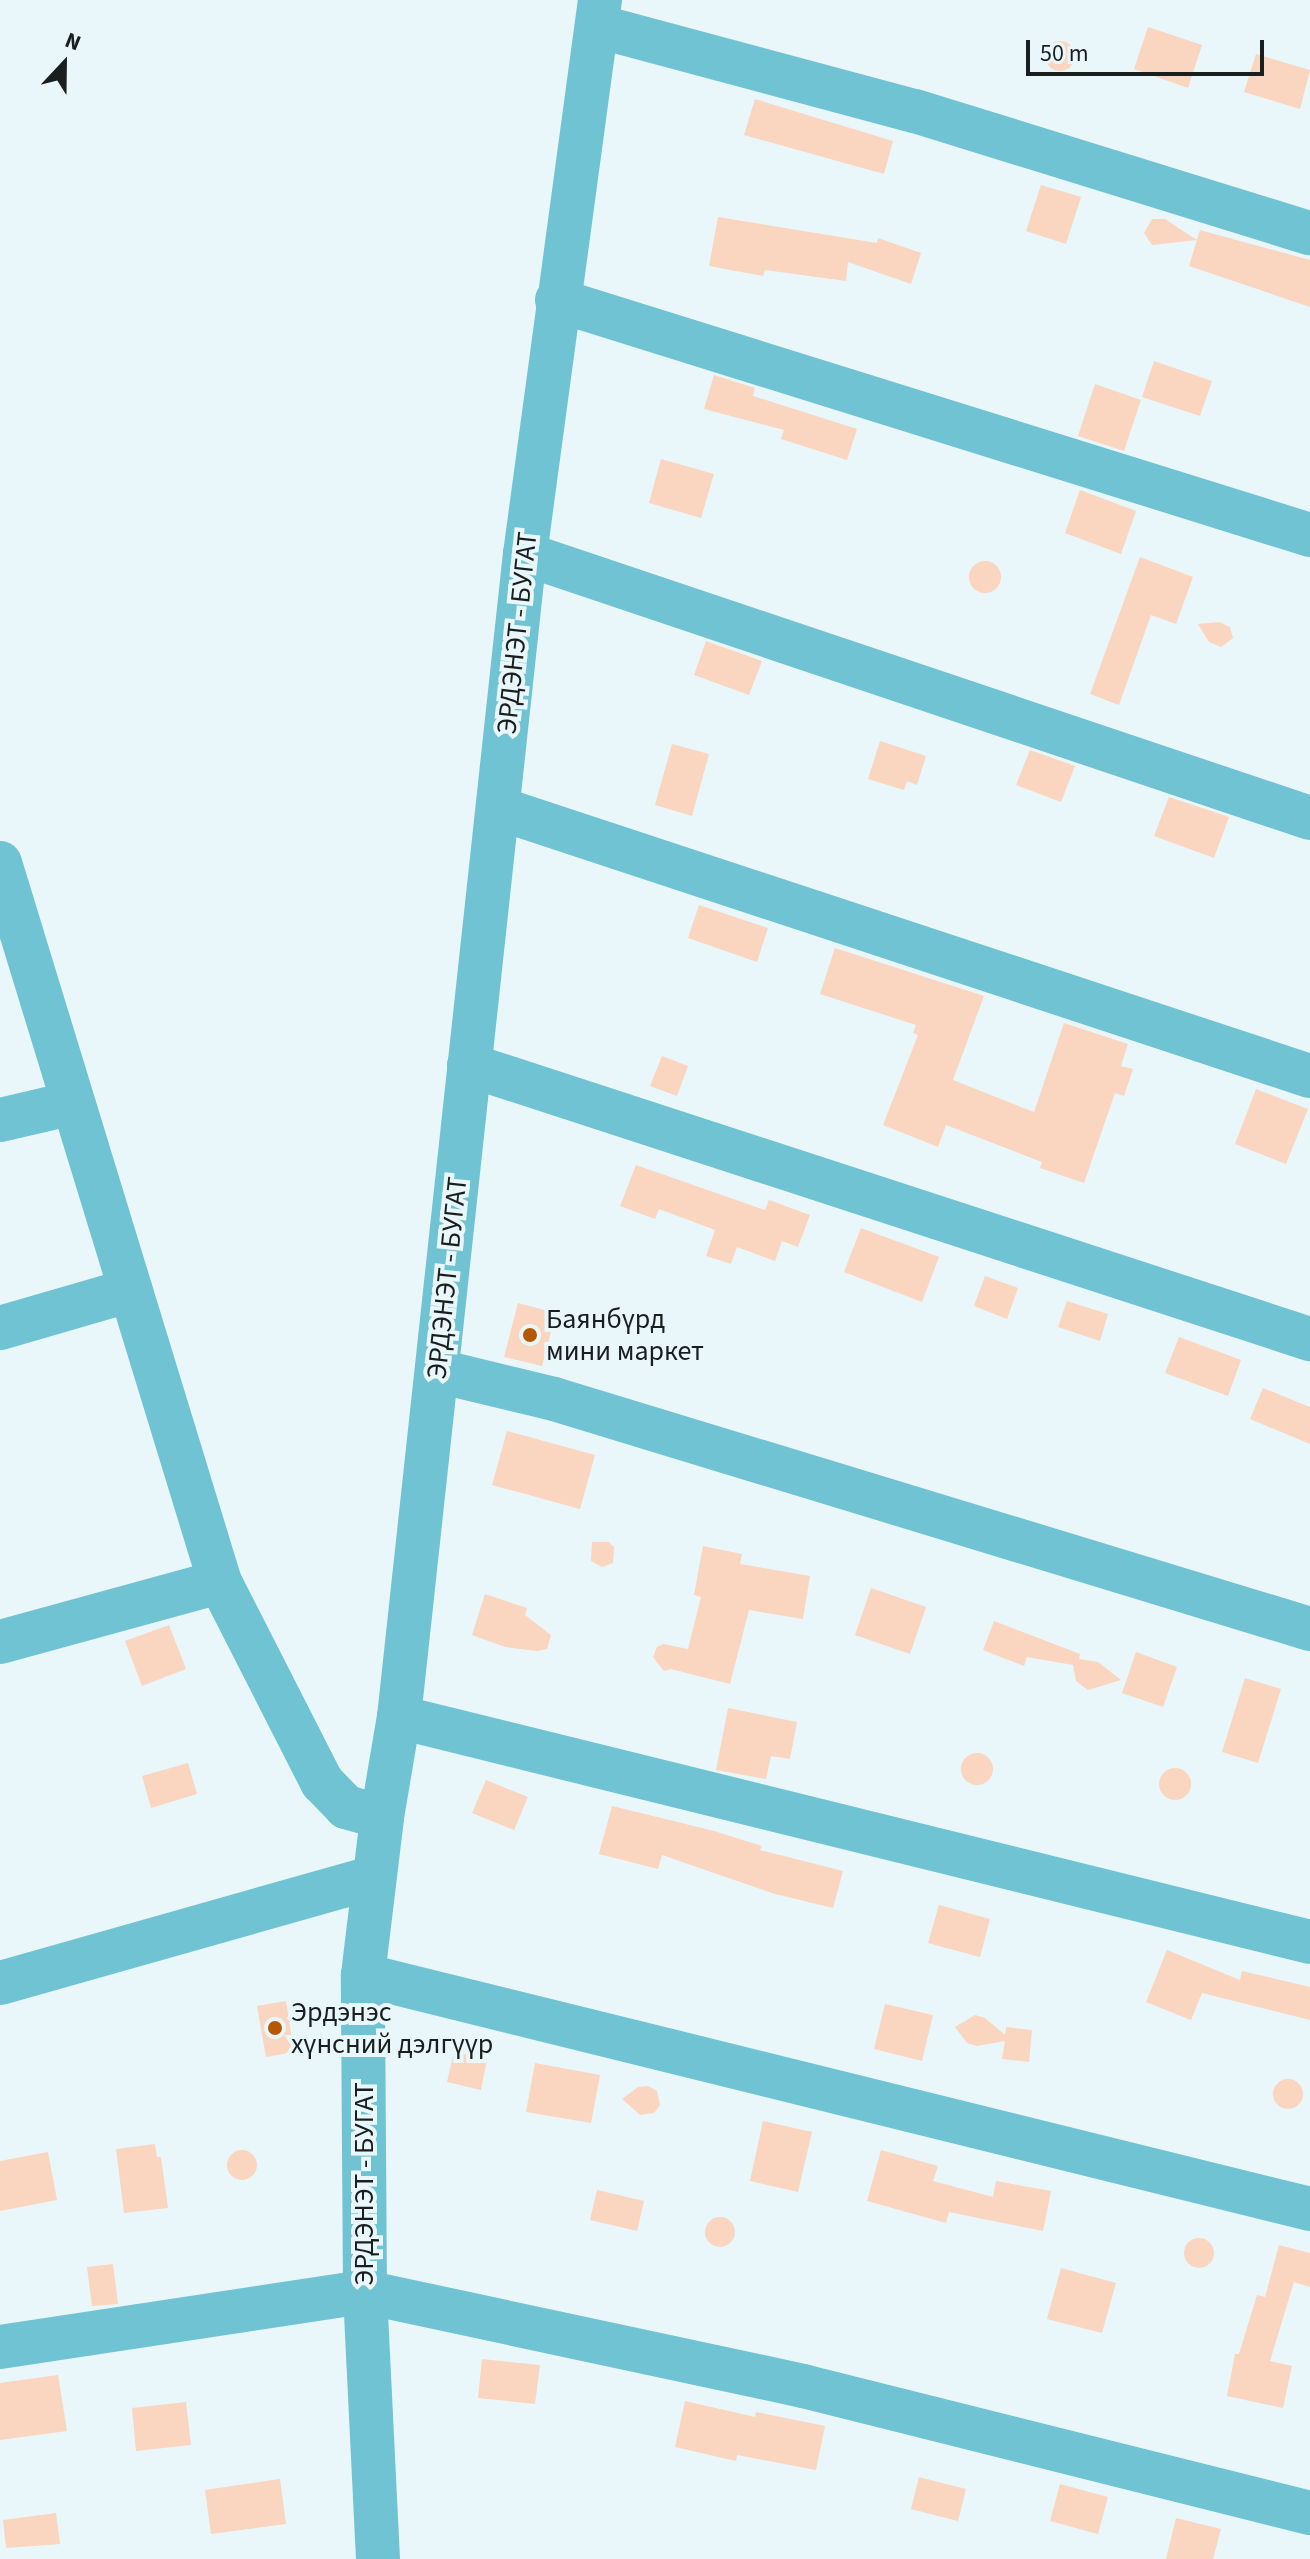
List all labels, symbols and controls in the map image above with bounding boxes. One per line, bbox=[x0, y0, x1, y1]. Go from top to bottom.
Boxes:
north arrow bbox=[24, 24, 104, 104]
text: N bbox=[60, 24, 86, 59]
scale bar bbox=[1030, 24, 1268, 74]
text: 50 m bbox=[1040, 36, 1089, 71]
street label: ЭРДЭНЭТ - БУГАТ bbox=[490, 530, 544, 736]
street label: ЭРДЭНЭТ - БУГАТ bbox=[420, 1175, 474, 1381]
place label: Баянбүрд мини маркет bbox=[546, 1302, 704, 1368]
marker: Баянбүрд мини маркет bbox=[521, 1326, 539, 1344]
place label: Эрдэнэс хүнсний дэлгүүр bbox=[291, 1995, 493, 2061]
marker: Эрдэнэс хүнсний дэлгүүр bbox=[266, 2019, 284, 2037]
street label: ЭРДЭНЭТ - БУГАТ bbox=[347, 2082, 381, 2286]

